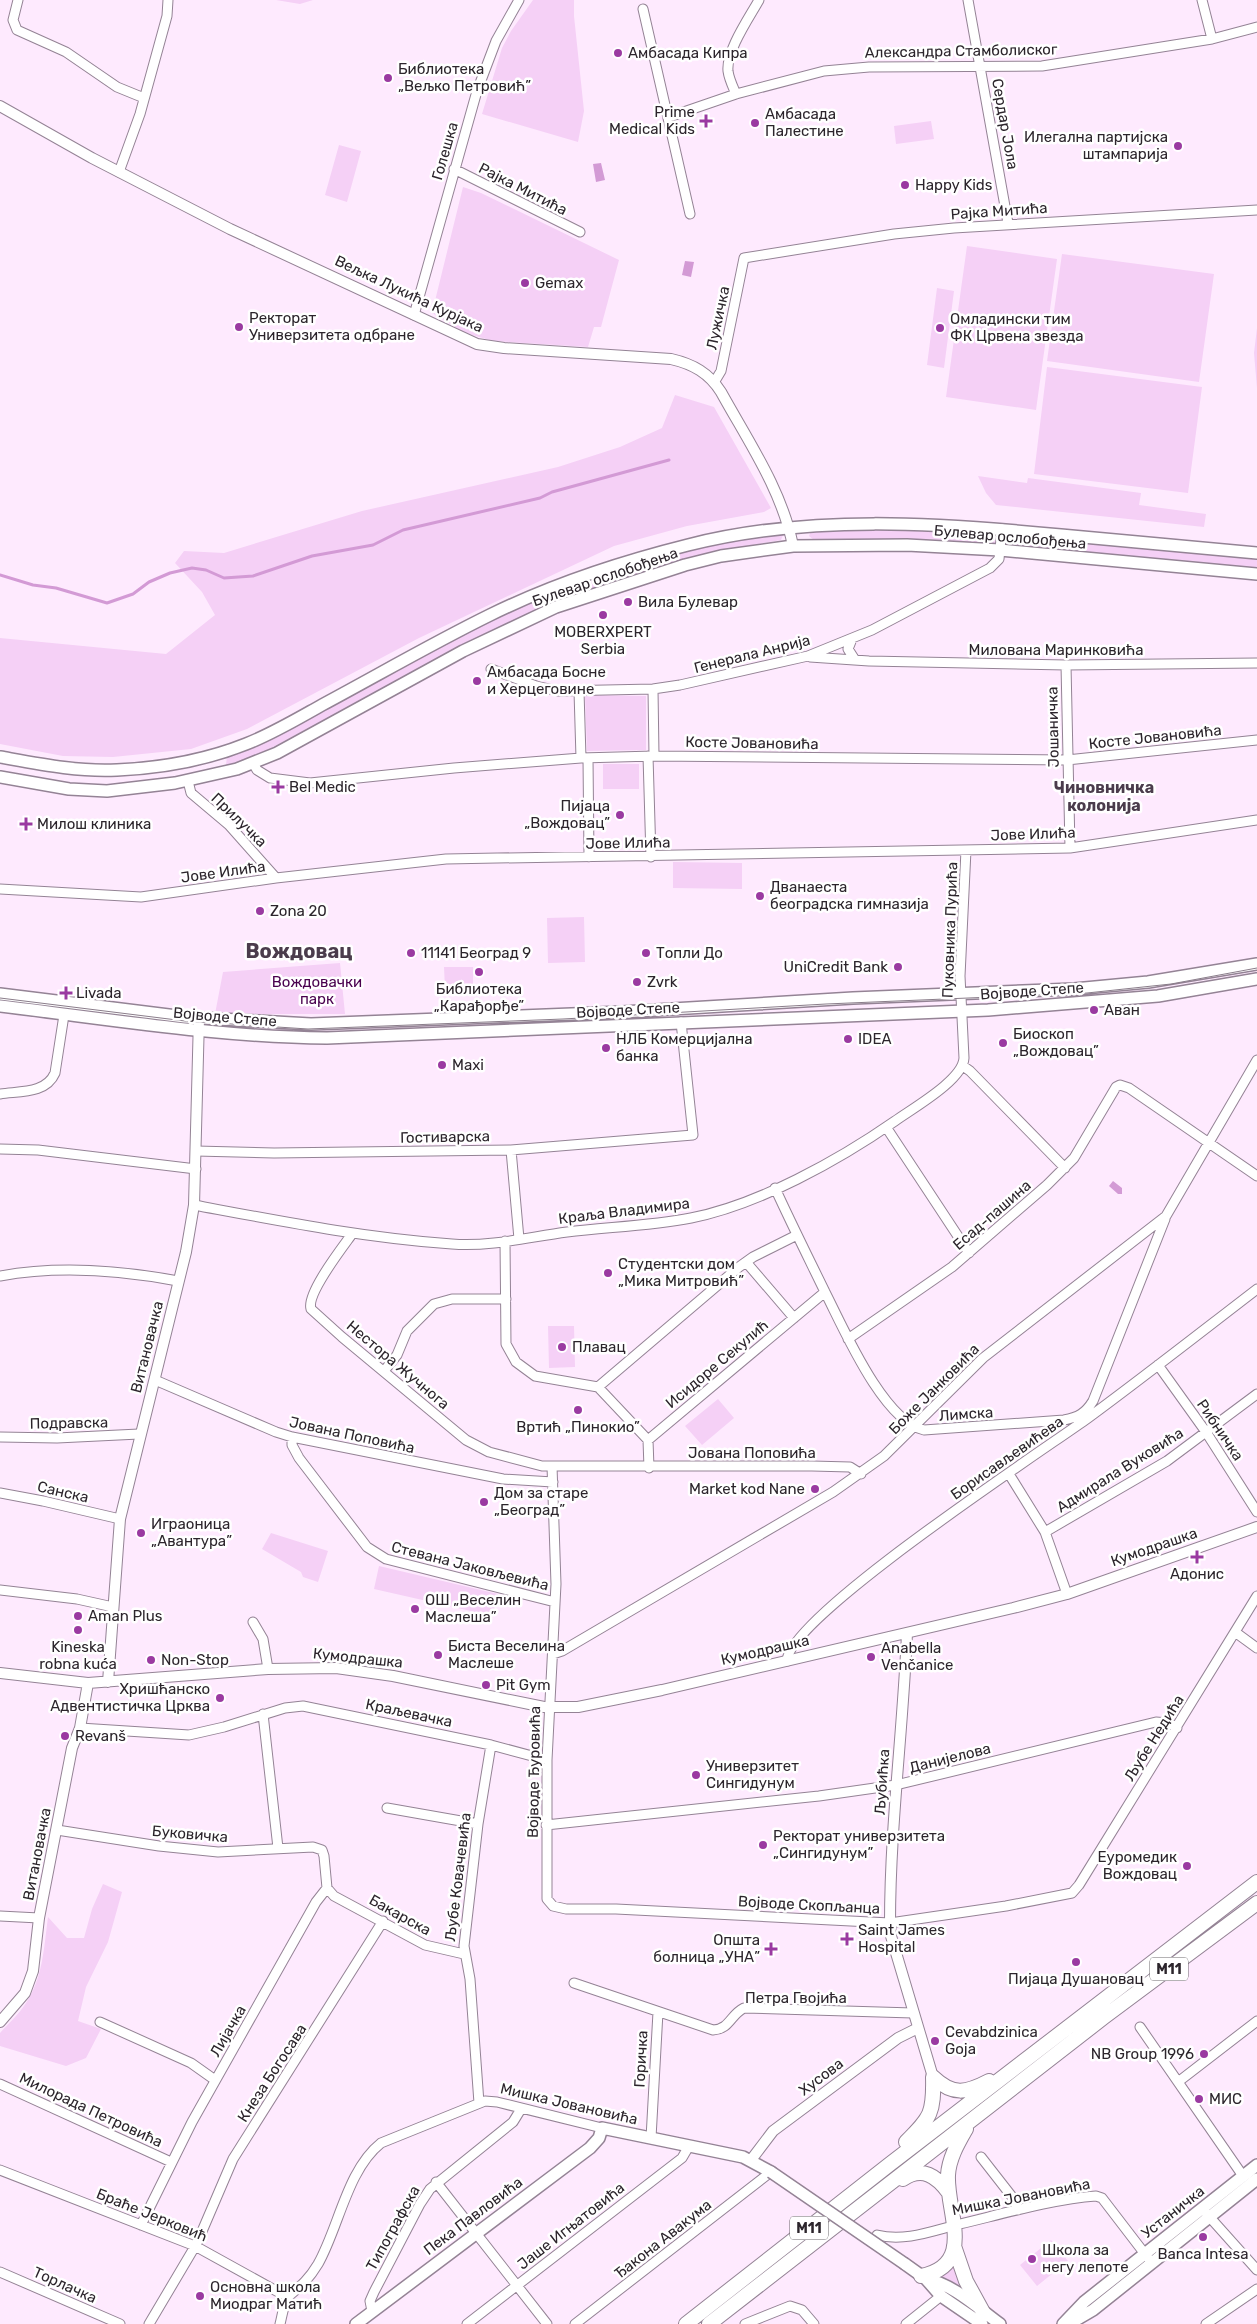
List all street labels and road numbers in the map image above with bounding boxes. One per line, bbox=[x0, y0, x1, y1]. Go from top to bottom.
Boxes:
street label: Александра Стамболиског bbox=[865, 40, 1058, 62]
street label: Сердар Јола bbox=[988, 77, 1022, 171]
street label: Голешка bbox=[428, 120, 462, 182]
street label: Рајка Митића bbox=[476, 159, 570, 219]
street label: Рајка Митића bbox=[950, 199, 1048, 223]
street label: Вељка Лукића Курјака bbox=[332, 252, 486, 336]
street label: Лужичка bbox=[702, 285, 734, 351]
street label: Булевар ослобођења bbox=[933, 521, 1087, 553]
street label: Булевар ослобођења bbox=[530, 544, 680, 610]
street label: Генерала Анрија bbox=[692, 631, 812, 677]
street label: Милована Маринковића bbox=[969, 641, 1143, 659]
street label: Јошаничка bbox=[1043, 686, 1063, 768]
street label: Косте Јовановића bbox=[1088, 721, 1222, 753]
street label: Косте Јовановића bbox=[685, 733, 819, 753]
street label: Прилучка bbox=[207, 789, 271, 851]
street label: Јове Илића bbox=[990, 824, 1076, 844]
street label: Јове Илића bbox=[585, 833, 671, 853]
street label: Јове Илића bbox=[180, 857, 266, 887]
street label: Пуковника Пурића bbox=[939, 862, 961, 998]
street label: Војводе Степе bbox=[980, 978, 1084, 1004]
street label: Војводе Степе bbox=[576, 998, 680, 1022]
street label: Војводе Степе bbox=[172, 1004, 278, 1030]
street label: Гостиварска bbox=[400, 1127, 490, 1147]
street label: Есад-пашина bbox=[949, 1176, 1035, 1254]
street label: Краља Владимира bbox=[557, 1194, 691, 1228]
street label: Витановачка bbox=[127, 1299, 167, 1395]
street label: Исидоре Секулић bbox=[662, 1316, 772, 1412]
street label: Нестора Жучнога bbox=[343, 1317, 453, 1413]
street label: Боже Јанковића bbox=[885, 1340, 983, 1438]
street label: Рибничка bbox=[1193, 1396, 1247, 1464]
street label: Лимска bbox=[938, 1403, 994, 1425]
street label: Борисављевићева bbox=[947, 1412, 1067, 1504]
street label: Подравска bbox=[30, 1413, 108, 1433]
street label: Јована Поповића bbox=[288, 1413, 416, 1457]
street label: Адмирала Вуковића bbox=[1053, 1424, 1187, 1516]
street label: Јована Поповића bbox=[688, 1444, 816, 1462]
street label: Санска bbox=[36, 1477, 90, 1507]
street label: Кумодрашка bbox=[1108, 1524, 1200, 1570]
street label: Стевана Јаковљевића bbox=[389, 1538, 551, 1594]
street label: Кумодрашка bbox=[719, 1631, 811, 1669]
street label: Кумодрашка bbox=[312, 1644, 404, 1672]
street label: Љубе Недића bbox=[1120, 1692, 1188, 1784]
street label: Краљевачка bbox=[364, 1695, 454, 1731]
street label: Војводе Ђуровића bbox=[524, 1706, 544, 1838]
street label: Данијелова bbox=[907, 1739, 993, 1777]
street label: Љубићка bbox=[871, 1748, 893, 1816]
street label: Витановачка bbox=[19, 1806, 55, 1902]
street label: Љубе Ковачевића bbox=[441, 1812, 475, 1942]
street label: Буковичка bbox=[151, 1822, 229, 1846]
street label: Бакарска bbox=[366, 1891, 434, 1939]
street label: Војводе Скопљанца bbox=[737, 1892, 881, 1918]
road number: M11 bbox=[1150, 1958, 1188, 1980]
street label: Петра Гвојића bbox=[745, 1989, 847, 2007]
street label: Лијачка bbox=[206, 2002, 250, 2060]
street label: Кнеза Богосава bbox=[234, 2021, 310, 2125]
street label: Горичка bbox=[631, 2030, 651, 2088]
street label: Хусова bbox=[795, 2054, 847, 2100]
street label: Милорада Петровића bbox=[17, 2069, 165, 2151]
street label: Мишка Јовановића bbox=[499, 2079, 639, 2129]
street label: Пека Павловића bbox=[420, 2173, 526, 2259]
street label: Мишка Јовановића bbox=[950, 2175, 1092, 2219]
street label: Јаше Игњатовића bbox=[514, 2179, 628, 2273]
street label: Типографска bbox=[362, 2182, 424, 2274]
street label: Устаничка bbox=[1138, 2182, 1208, 2242]
street label: Браће Јерковић bbox=[94, 2185, 210, 2245]
street label: Ђакона Авакума bbox=[611, 2196, 715, 2282]
road number: M11 bbox=[790, 2216, 828, 2240]
street label: Торлачка bbox=[30, 2263, 100, 2307]

